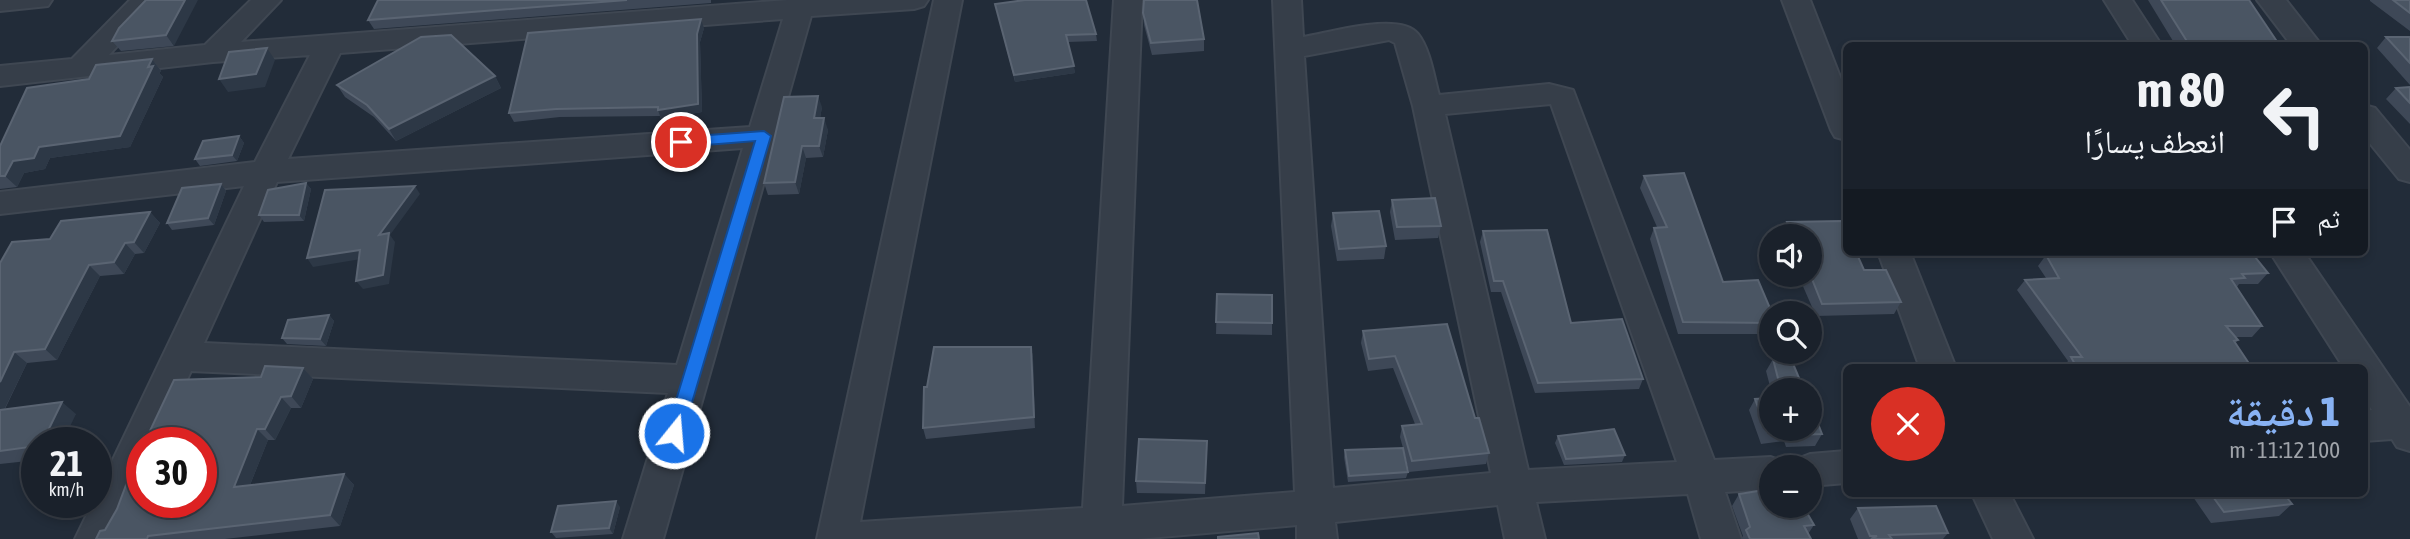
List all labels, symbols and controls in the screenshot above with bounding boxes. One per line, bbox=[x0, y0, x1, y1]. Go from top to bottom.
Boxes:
text: 80 m bbox=[2137, 61, 2225, 117]
icon: left bbox=[2249, 70, 2340, 161]
pin bbox=[651, 112, 711, 172]
icon: arrive bbox=[662, 123, 700, 161]
text: انعطف يسارًا bbox=[2084, 123, 2225, 160]
icon: arrive bbox=[2265, 203, 2303, 241]
text: ثم bbox=[2317, 204, 2340, 234]
map controls bbox=[1759, 224, 1822, 518]
button: sound bbox=[1759, 224, 1822, 287]
button: search bbox=[1759, 301, 1822, 364]
button: + bbox=[1759, 378, 1822, 441]
button: close bbox=[1871, 387, 1945, 461]
text: 1 دقيقة bbox=[2226, 387, 2340, 435]
position arrow bbox=[637, 396, 711, 470]
speed limit sign: 30 bbox=[126, 427, 217, 518]
text: 100 m · 11:12 bbox=[2229, 437, 2340, 463]
text: 21 bbox=[50, 443, 83, 483]
button: − bbox=[1759, 455, 1822, 518]
text: km/h bbox=[49, 479, 84, 500]

